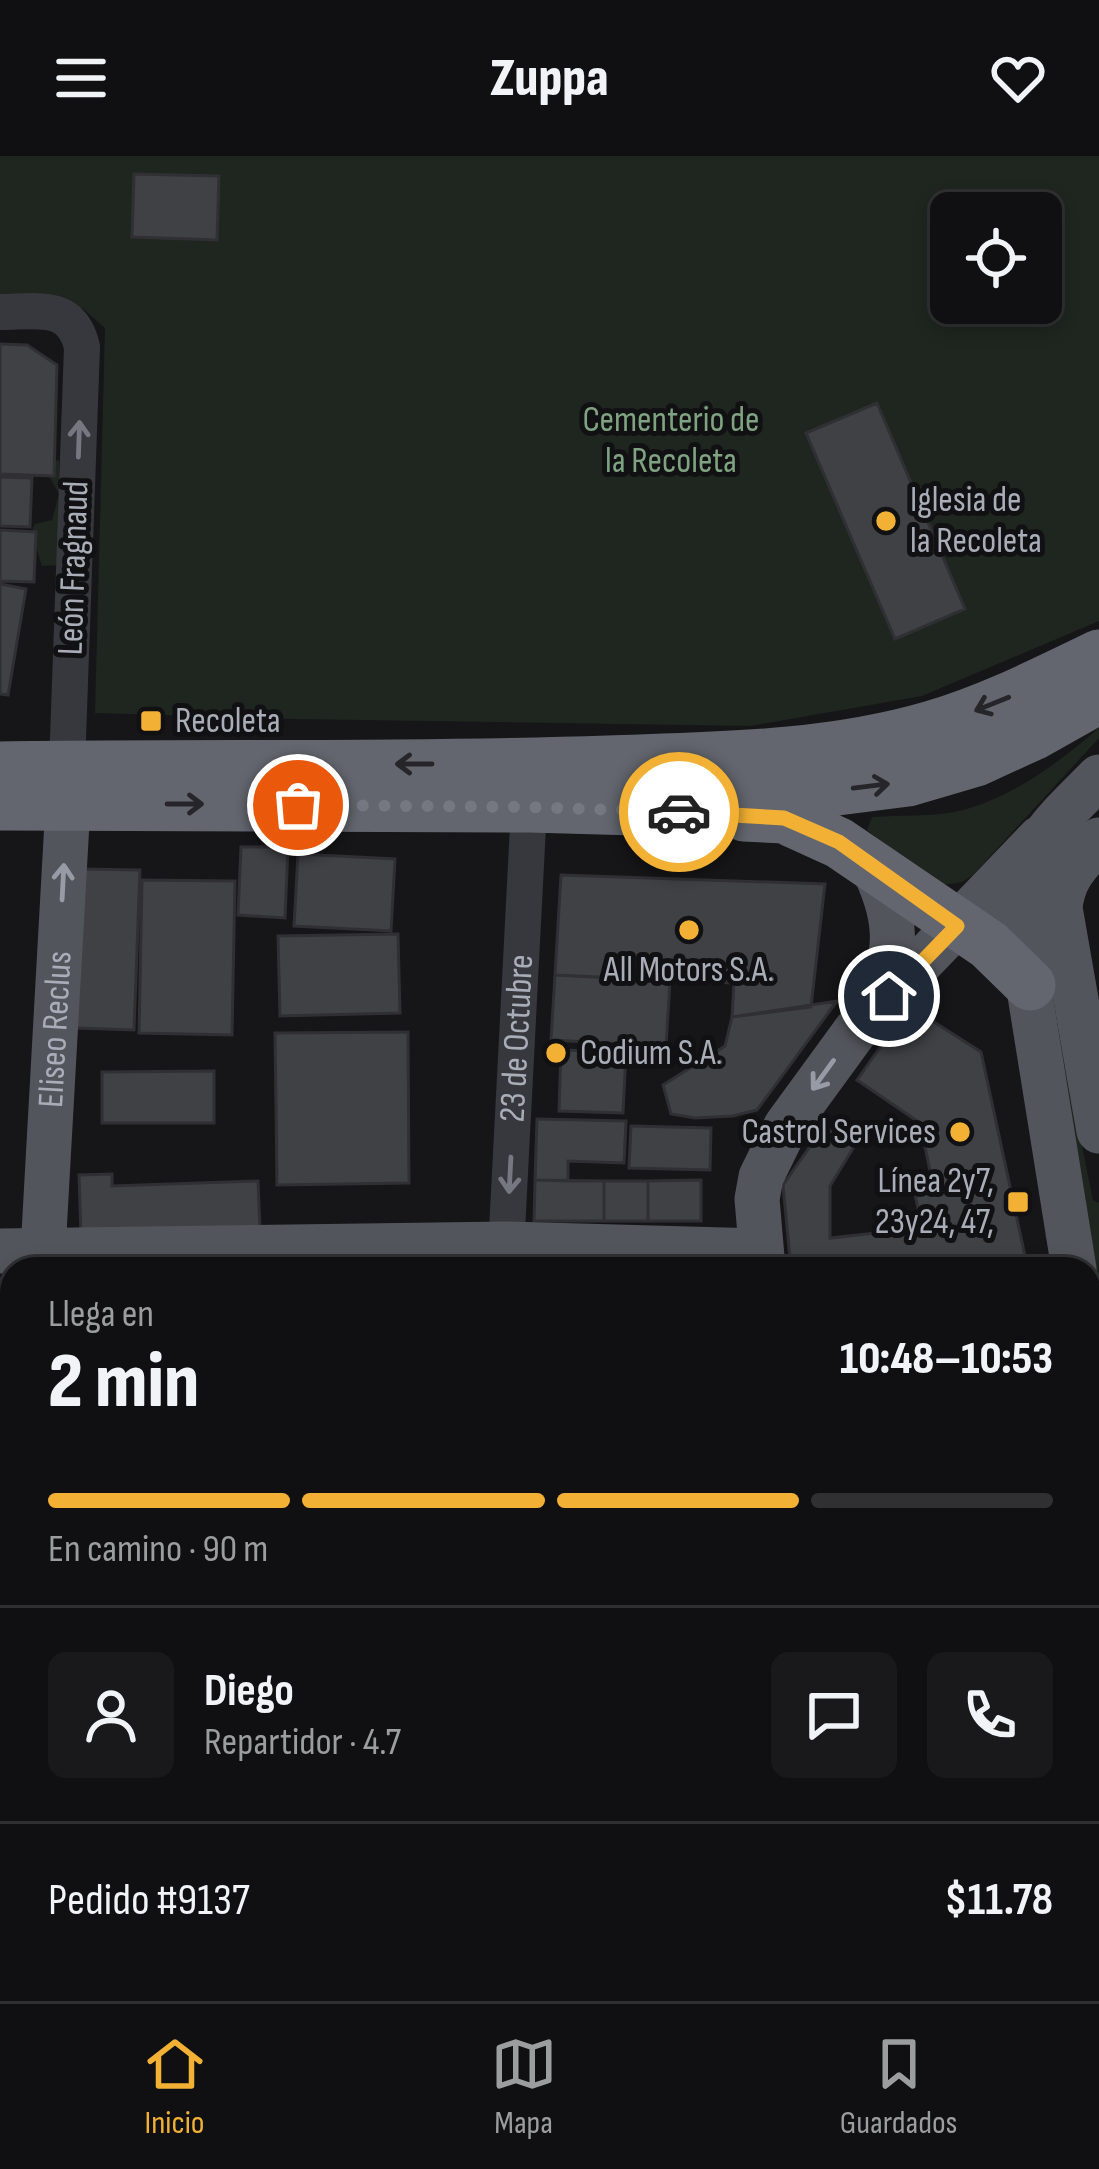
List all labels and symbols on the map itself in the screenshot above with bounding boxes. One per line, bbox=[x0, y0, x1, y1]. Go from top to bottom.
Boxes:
park label: Cementerio de la Recoleta bbox=[582, 399, 760, 483]
one-way arrow bbox=[68, 420, 91, 459]
place label: Iglesia de la Recoleta bbox=[910, 479, 1042, 563]
street label: León Fragnaud bbox=[49, 480, 99, 656]
marker: Iglesia de la Recoleta bbox=[873, 508, 899, 534]
one-way arrow bbox=[975, 694, 1012, 716]
place label: Recoleta bbox=[175, 700, 281, 743]
marker: Recoleta bbox=[138, 708, 164, 734]
courier bbox=[619, 752, 739, 872]
one-way arrow bbox=[395, 753, 434, 775]
pin bbox=[247, 754, 349, 856]
one-way arrow bbox=[851, 774, 890, 796]
one-way arrow bbox=[165, 793, 204, 815]
one-way arrow bbox=[52, 863, 75, 902]
marker: All Motors S.A. bbox=[676, 917, 702, 943]
pin bbox=[838, 945, 940, 1047]
place label: All Motors S.A. bbox=[603, 949, 774, 992]
street label: Eliseo Reclus bbox=[30, 950, 81, 1109]
street label: 23 de Octubre bbox=[491, 953, 543, 1123]
place label: Codium S.A. bbox=[580, 1032, 723, 1075]
marker: Codium S.A. bbox=[543, 1040, 569, 1066]
one-way arrow bbox=[811, 1058, 837, 1091]
place label: Castrol Services bbox=[741, 1111, 936, 1154]
marker: Castrol Services bbox=[947, 1119, 973, 1145]
one-way arrow bbox=[498, 1155, 521, 1194]
place label: Línea 2y7, 23y24, 47, bbox=[875, 1160, 994, 1244]
marker: Línea 2y7, 23y24, 47, bbox=[1005, 1189, 1031, 1215]

